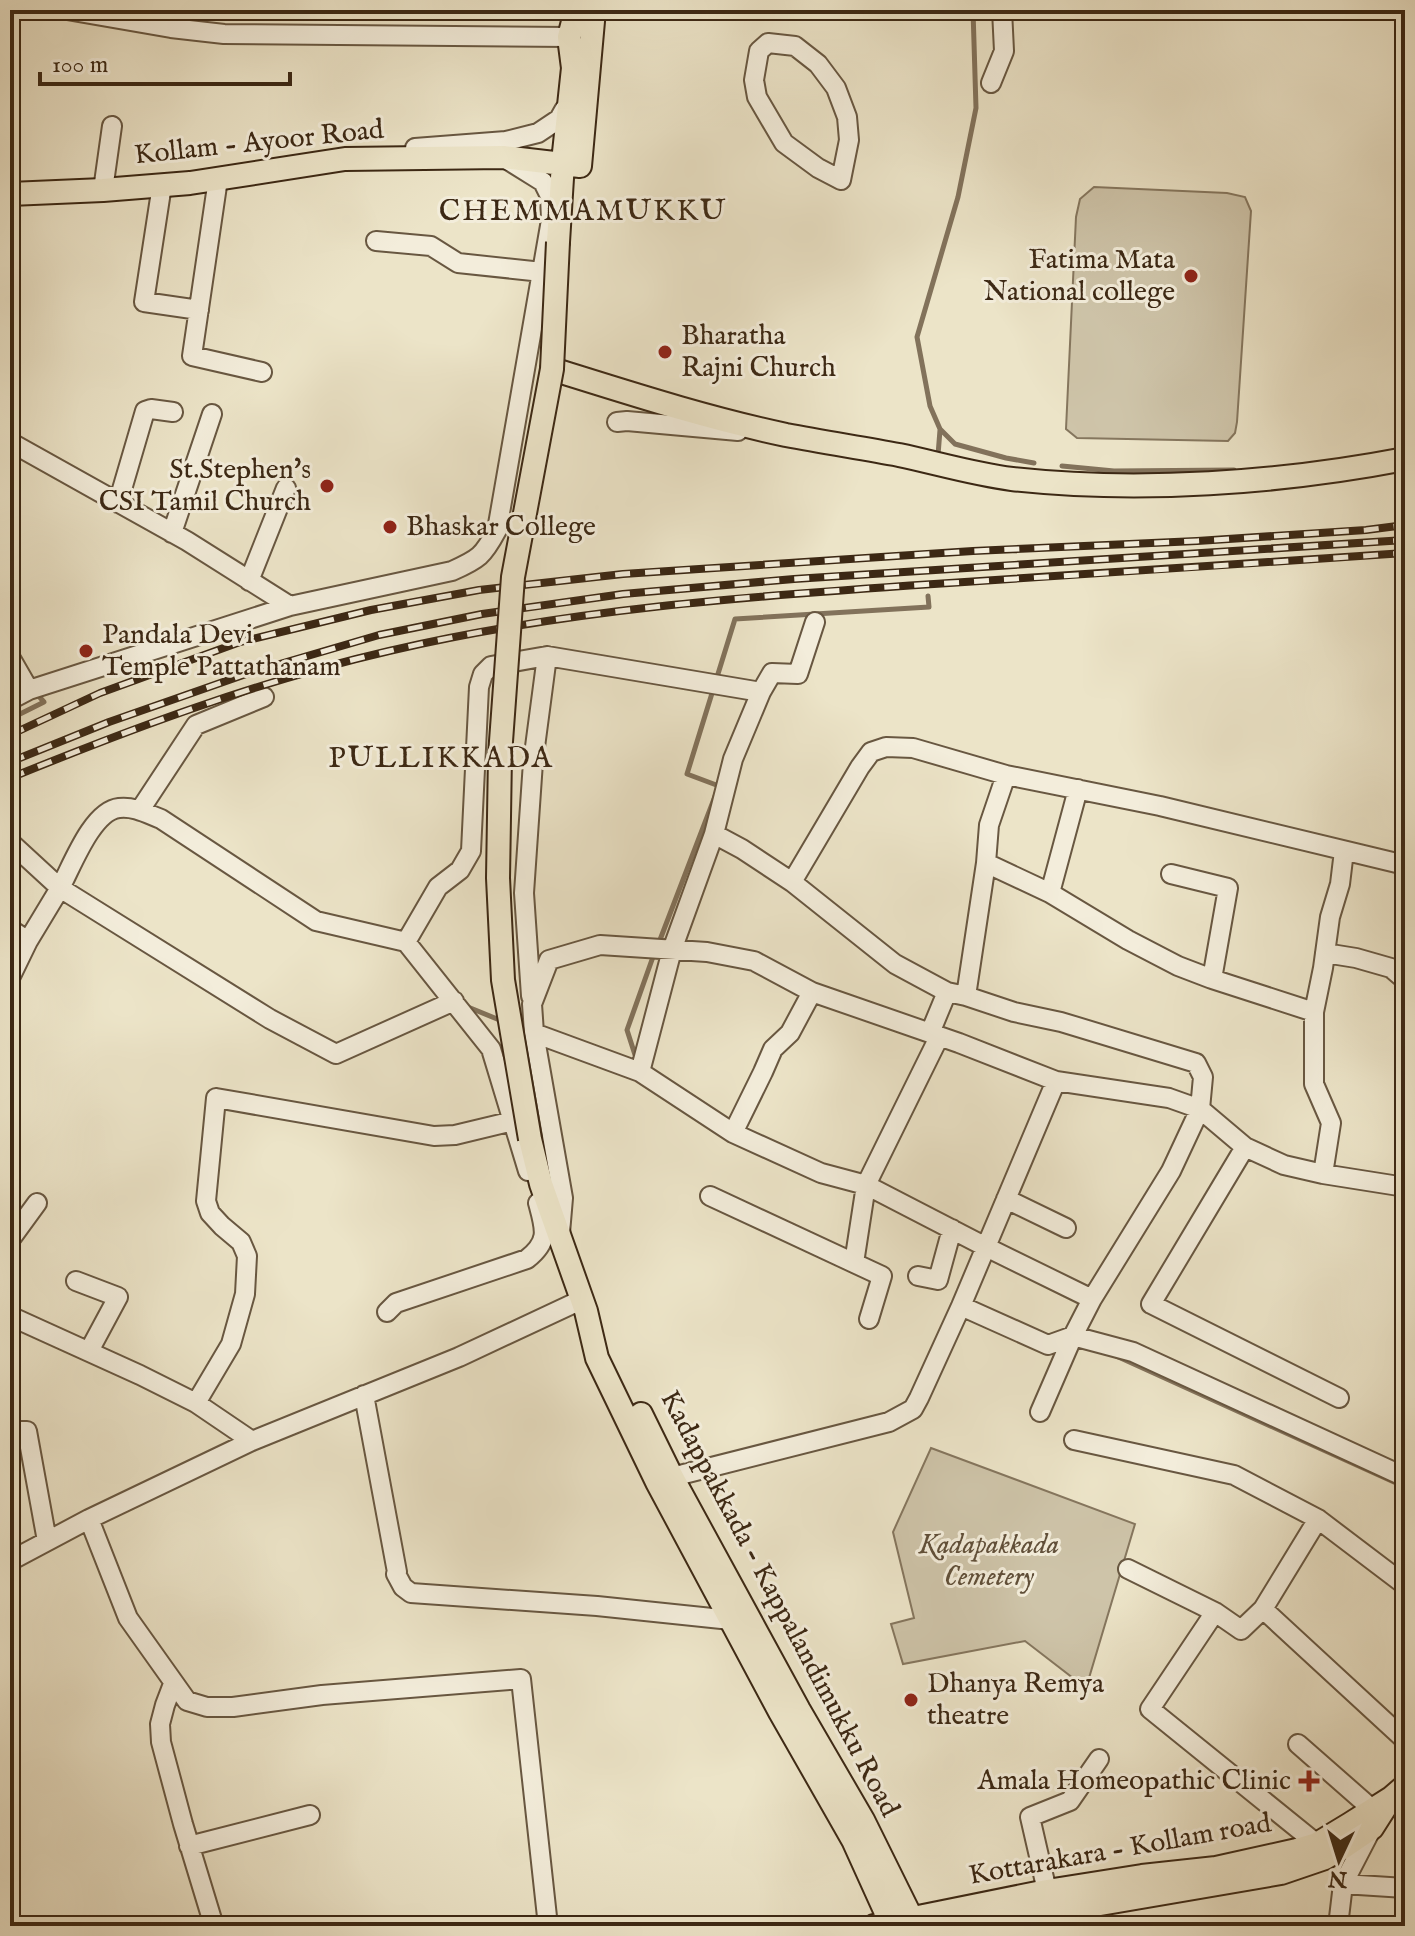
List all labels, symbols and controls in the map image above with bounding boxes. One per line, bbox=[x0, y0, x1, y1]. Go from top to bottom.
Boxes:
scale bar bbox=[40, 36, 290, 86]
text: 100 m bbox=[52, 50, 108, 81]
street label: Kollam - Ayoor Road bbox=[133, 112, 386, 174]
district label: CHEMMAMUKKU bbox=[439, 193, 727, 231]
place label: Fatima Mata National college bbox=[984, 243, 1176, 310]
marker: Fatima Mata National college bbox=[1182, 267, 1200, 285]
place label: Bharatha Rajni Church bbox=[681, 319, 836, 386]
marker: Bharatha Rajni Church bbox=[656, 343, 674, 361]
place label: St.Stephen's CSI Tamil Church bbox=[99, 453, 311, 520]
marker: St.Stephen's CSI Tamil Church bbox=[318, 477, 336, 495]
place label: Bhaskar College bbox=[406, 510, 596, 545]
marker: Bhaskar College bbox=[381, 518, 399, 536]
place label: Pandala Devi Temple Pattathanam bbox=[102, 618, 341, 685]
marker: Pandala Devi Temple Pattathanam bbox=[77, 642, 95, 660]
district label: PULLIKKADA bbox=[328, 740, 554, 778]
street label: Kadappakkada - Kappalandimukku Road bbox=[651, 1385, 907, 1823]
park label: Kadapakkada Cemetery bbox=[918, 1528, 1059, 1595]
place label: Dhanya Remya theatre bbox=[927, 1667, 1105, 1734]
marker: Dhanya Remya theatre bbox=[902, 1691, 920, 1709]
place label: Amala Homeopathic Clinic bbox=[977, 1764, 1291, 1799]
marker: Amala Homeopathic Clinic bbox=[1298, 1770, 1320, 1792]
street label: Kottarakara - Kollam road bbox=[966, 1806, 1274, 1894]
north arrow bbox=[1299, 1820, 1379, 1900]
text: N bbox=[1327, 1863, 1349, 1893]

